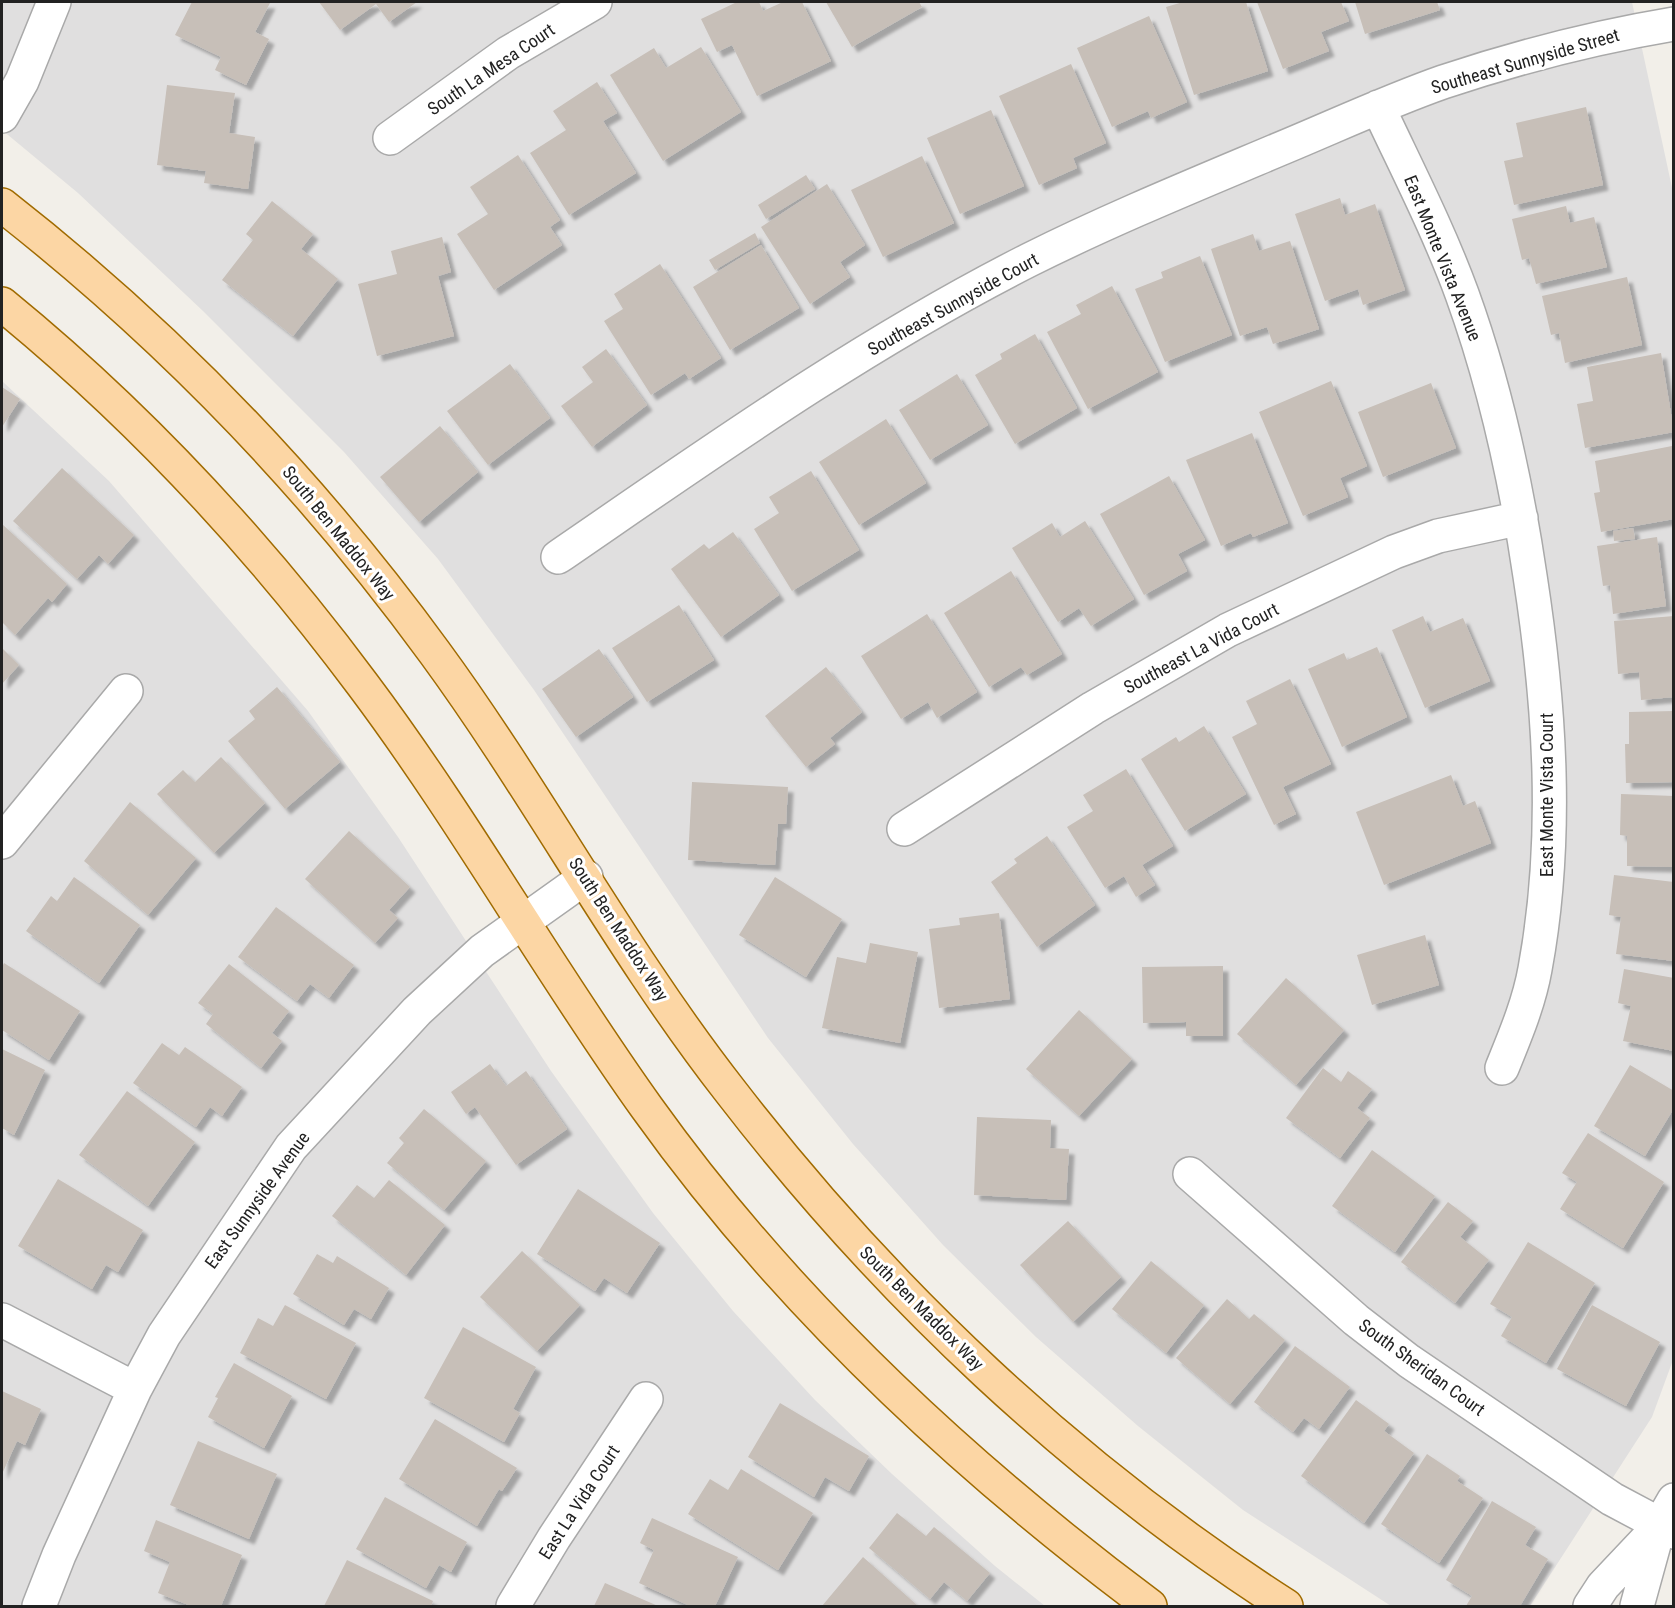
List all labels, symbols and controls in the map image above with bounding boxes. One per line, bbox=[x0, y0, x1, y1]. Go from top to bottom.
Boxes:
street label: South La Mesa Court bbox=[423, 19, 559, 119]
street label: Southeast Sunnyside Street bbox=[1428, 24, 1622, 98]
street label: East Monte Vista Avenue bbox=[1400, 172, 1486, 344]
street label: Southeast Sunnyside Court bbox=[864, 248, 1042, 360]
street label: South Ben Maddox Way bbox=[278, 462, 400, 605]
street label: Southeast La Vida Court bbox=[1120, 598, 1282, 698]
street label: East Monte Vista Court bbox=[1536, 713, 1557, 877]
street label: South Ben Maddox Way bbox=[565, 853, 673, 1005]
street label: East Sunnyside Avenue bbox=[200, 1128, 314, 1272]
street label: South Ben Maddox Way bbox=[856, 1242, 989, 1375]
street label: South Sheridan Court bbox=[1355, 1314, 1489, 1420]
street label: East La Vida Court bbox=[534, 1441, 624, 1563]

